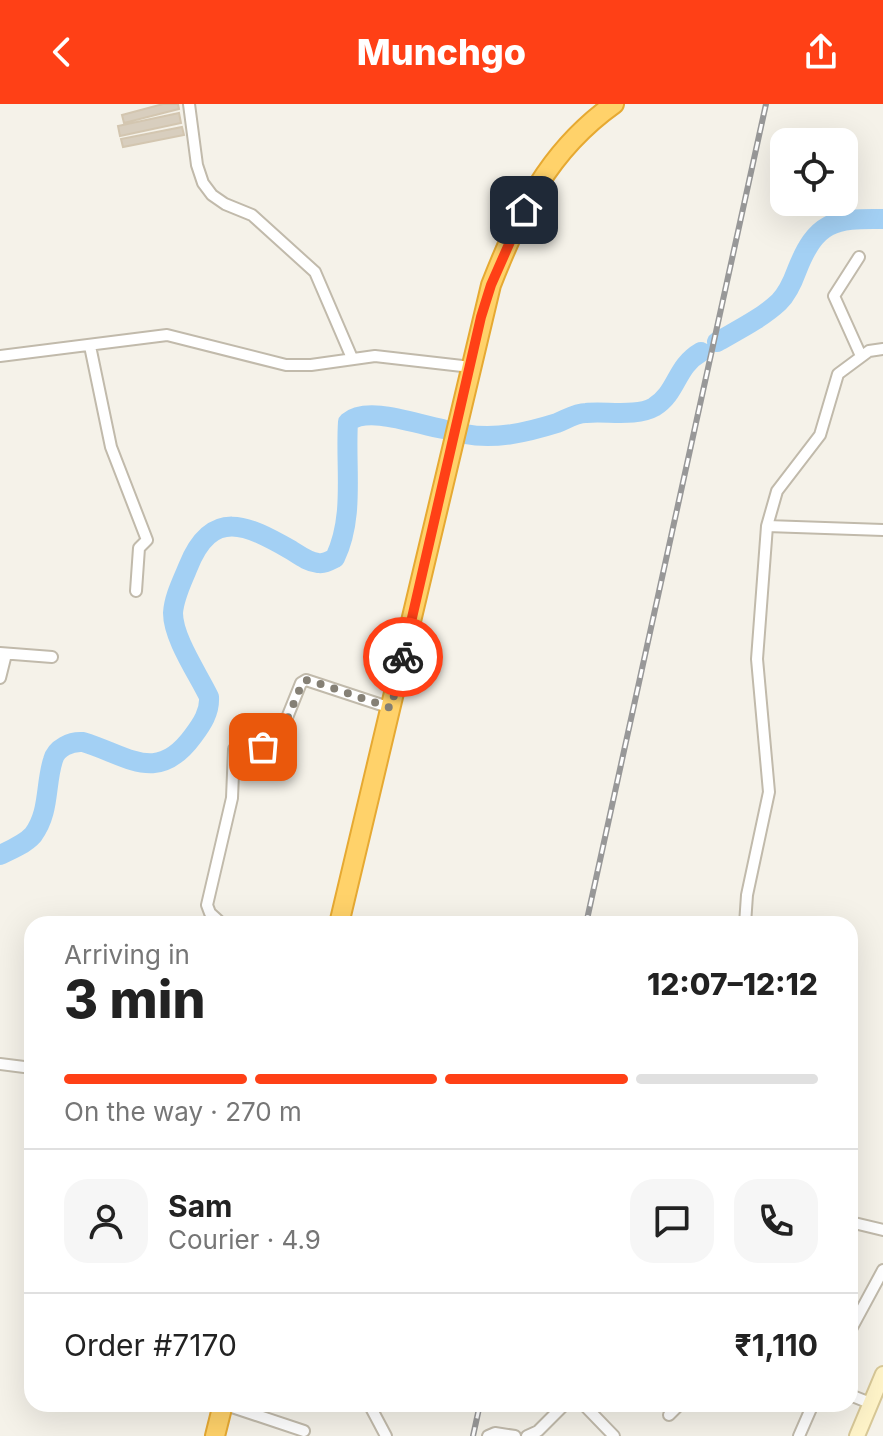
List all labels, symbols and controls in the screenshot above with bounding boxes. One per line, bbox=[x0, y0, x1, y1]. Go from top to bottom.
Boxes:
icon: back bbox=[40, 30, 84, 74]
text: Munchgo bbox=[357, 30, 526, 74]
icon: share bbox=[799, 30, 843, 74]
map controls bbox=[770, 128, 858, 216]
button: locate bbox=[770, 128, 858, 216]
pin bbox=[490, 176, 558, 244]
icon: home bbox=[502, 188, 546, 232]
courier bbox=[363, 617, 443, 697]
icon: bike bbox=[381, 635, 425, 679]
pin bbox=[229, 713, 297, 781]
icon: bag bbox=[241, 725, 285, 769]
text: Arriving in bbox=[64, 939, 190, 970]
text: 12:07–12:12 bbox=[647, 966, 818, 1002]
text: 3 min bbox=[64, 968, 206, 1031]
text: On the way · 270 m bbox=[64, 1096, 302, 1127]
button: person bbox=[64, 1179, 148, 1263]
button: chat bbox=[630, 1179, 714, 1263]
button: phone bbox=[734, 1179, 818, 1263]
text: Sam bbox=[168, 1188, 232, 1224]
text: Courier · 4.9 bbox=[168, 1224, 321, 1255]
text: Order #7170 bbox=[64, 1327, 237, 1363]
text: ₹1,110 bbox=[735, 1327, 818, 1363]

